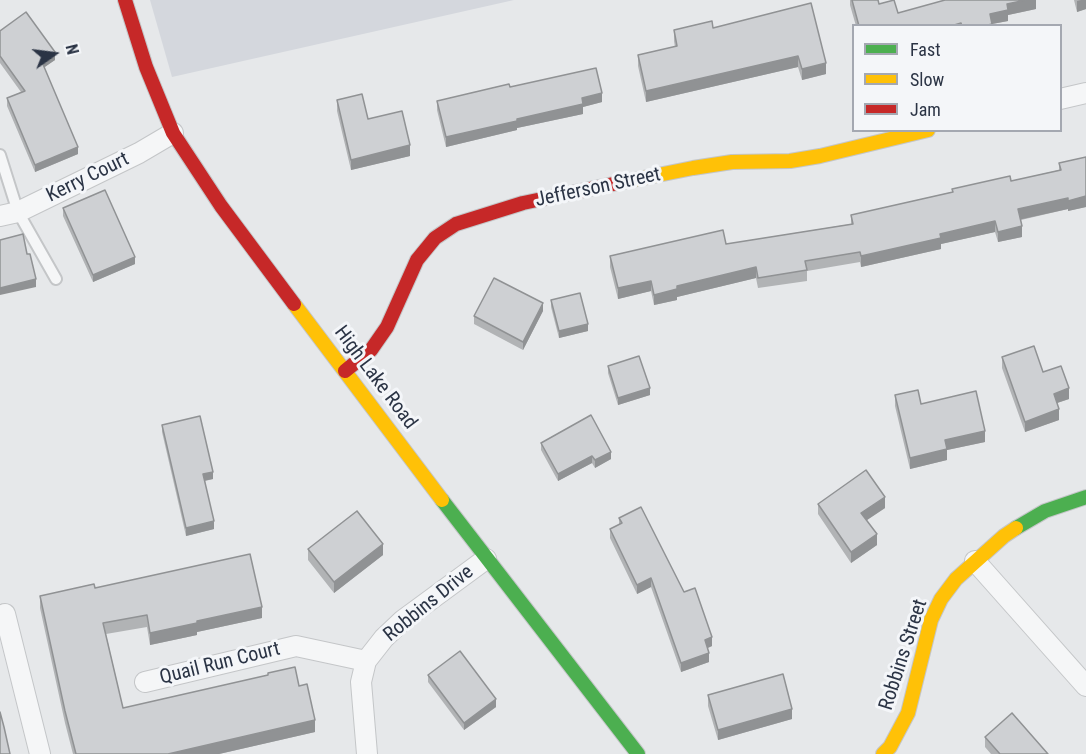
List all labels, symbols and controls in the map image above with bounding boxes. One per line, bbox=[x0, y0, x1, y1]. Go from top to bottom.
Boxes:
north arrow bbox=[24, 24, 84, 84]
legend bbox=[852, 24, 1062, 132]
text: Fast bbox=[910, 39, 941, 60]
text: N bbox=[62, 42, 82, 57]
text: Slow bbox=[910, 69, 944, 90]
text: Jam bbox=[910, 99, 941, 120]
street label: Kerry Court bbox=[43, 148, 133, 208]
street label: Jefferson Street bbox=[533, 163, 663, 213]
street label: High Lake Road bbox=[328, 322, 422, 434]
street label: Robbins Drive bbox=[379, 561, 479, 647]
street label: Robbins Street bbox=[875, 596, 933, 714]
street label: Quail Run Court bbox=[157, 637, 283, 691]

